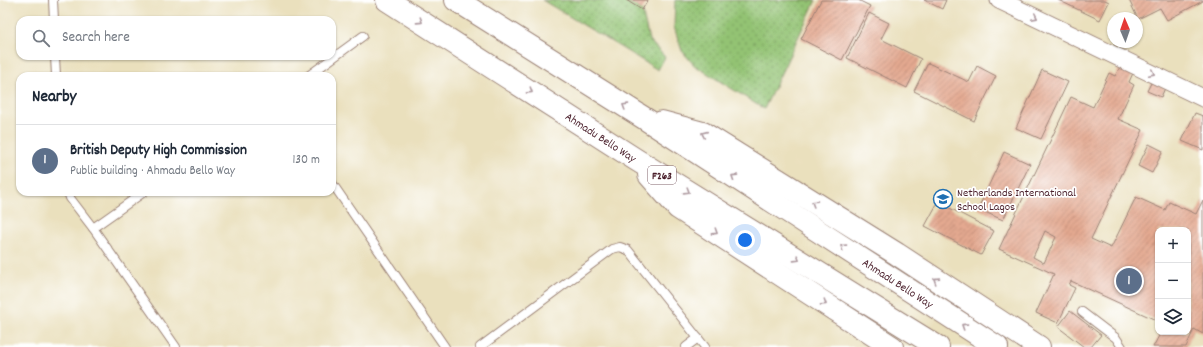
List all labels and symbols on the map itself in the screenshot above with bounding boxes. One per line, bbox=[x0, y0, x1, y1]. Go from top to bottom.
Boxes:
one-way arrow bbox=[1030, 12, 1038, 20]
north arrow bbox=[1107, 12, 1143, 48]
one-way arrow bbox=[416, 16, 423, 24]
one-way arrow bbox=[1147, 69, 1155, 76]
one-way arrow bbox=[526, 86, 533, 94]
one-way arrow bbox=[622, 103, 629, 111]
street label: Ahmadu Bello Way bbox=[561, 109, 640, 168]
one-way arrow bbox=[700, 131, 708, 139]
road number: F263 bbox=[648, 166, 676, 184]
one-way arrow bbox=[731, 174, 738, 181]
place label: Netherlands International School Lagos bbox=[957, 185, 1076, 216]
one-way arrow bbox=[683, 186, 690, 194]
school or university icon: Netherlands International School Lagos bbox=[932, 188, 954, 210]
one-way arrow bbox=[811, 200, 818, 207]
one-way arrow bbox=[711, 227, 718, 235]
your location bbox=[735, 230, 755, 250]
one-way arrow bbox=[840, 245, 847, 252]
one-way arrow bbox=[793, 255, 800, 262]
street label: Ahmadu Bello Way bbox=[858, 255, 937, 314]
pin: 1 bbox=[1116, 266, 1142, 296]
one-way arrow bbox=[933, 277, 940, 284]
one-way arrow bbox=[820, 298, 827, 306]
one-way arrow bbox=[961, 323, 968, 331]

